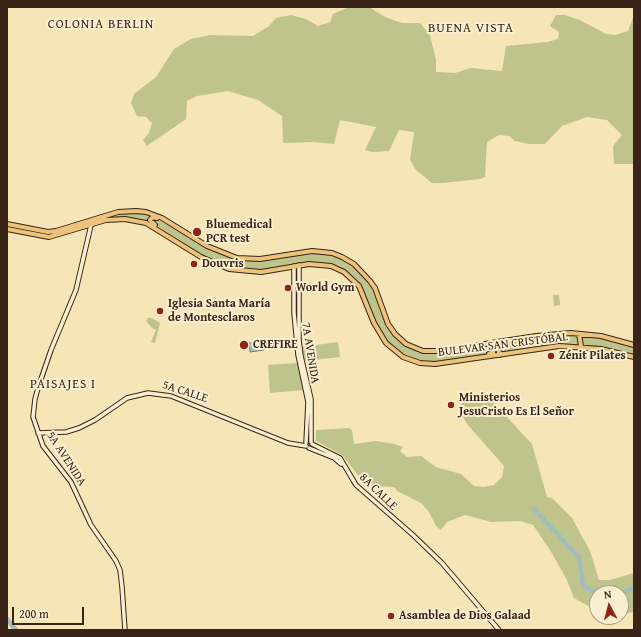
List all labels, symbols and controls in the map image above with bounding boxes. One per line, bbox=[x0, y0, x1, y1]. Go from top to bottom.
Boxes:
district label: COLONIA BERLIN bbox=[48, 17, 154, 33]
district label: BUENA VISTA bbox=[428, 21, 514, 37]
place label: Bluemedical PCR test bbox=[206, 218, 272, 246]
marker: Bluemedical PCR test bbox=[191, 226, 203, 238]
place label: Douvris bbox=[202, 257, 244, 271]
marker: Douvris bbox=[189, 259, 199, 269]
place label: World Gym bbox=[296, 281, 355, 295]
marker: World Gym bbox=[283, 283, 293, 293]
place label: Iglesia Santa María de Montesclaros bbox=[168, 297, 270, 325]
marker: Iglesia Santa María de Montesclaros bbox=[155, 306, 165, 316]
street label: 7A AVENIDA bbox=[298, 321, 322, 385]
street label: BULEVAR SAN CRISTÓBAL bbox=[437, 330, 569, 360]
place label: CREFIRE bbox=[253, 338, 298, 352]
marker: CREFIRE bbox=[238, 339, 250, 351]
place label: Zénit Pilates bbox=[559, 349, 626, 363]
marker: Zénit Pilates bbox=[546, 351, 556, 361]
district label: PAISAJES I bbox=[30, 377, 96, 393]
street label: 5A CALLE bbox=[160, 378, 210, 406]
place label: Ministerios JesuCristo Es El Señor bbox=[459, 391, 574, 419]
marker: Ministerios JesuCristo Es El Señor bbox=[446, 400, 456, 410]
street label: 5A AVENIDA bbox=[43, 429, 89, 489]
street label: 8A CALLE bbox=[356, 471, 400, 513]
north arrow bbox=[589, 585, 629, 625]
text: N bbox=[603, 586, 612, 602]
scale bar bbox=[14, 599, 86, 625]
text: 200 m bbox=[19, 605, 49, 622]
place label: Asamblea de Dios Galaad bbox=[399, 609, 531, 623]
marker: Asamblea de Dios Galaad bbox=[386, 611, 396, 621]

